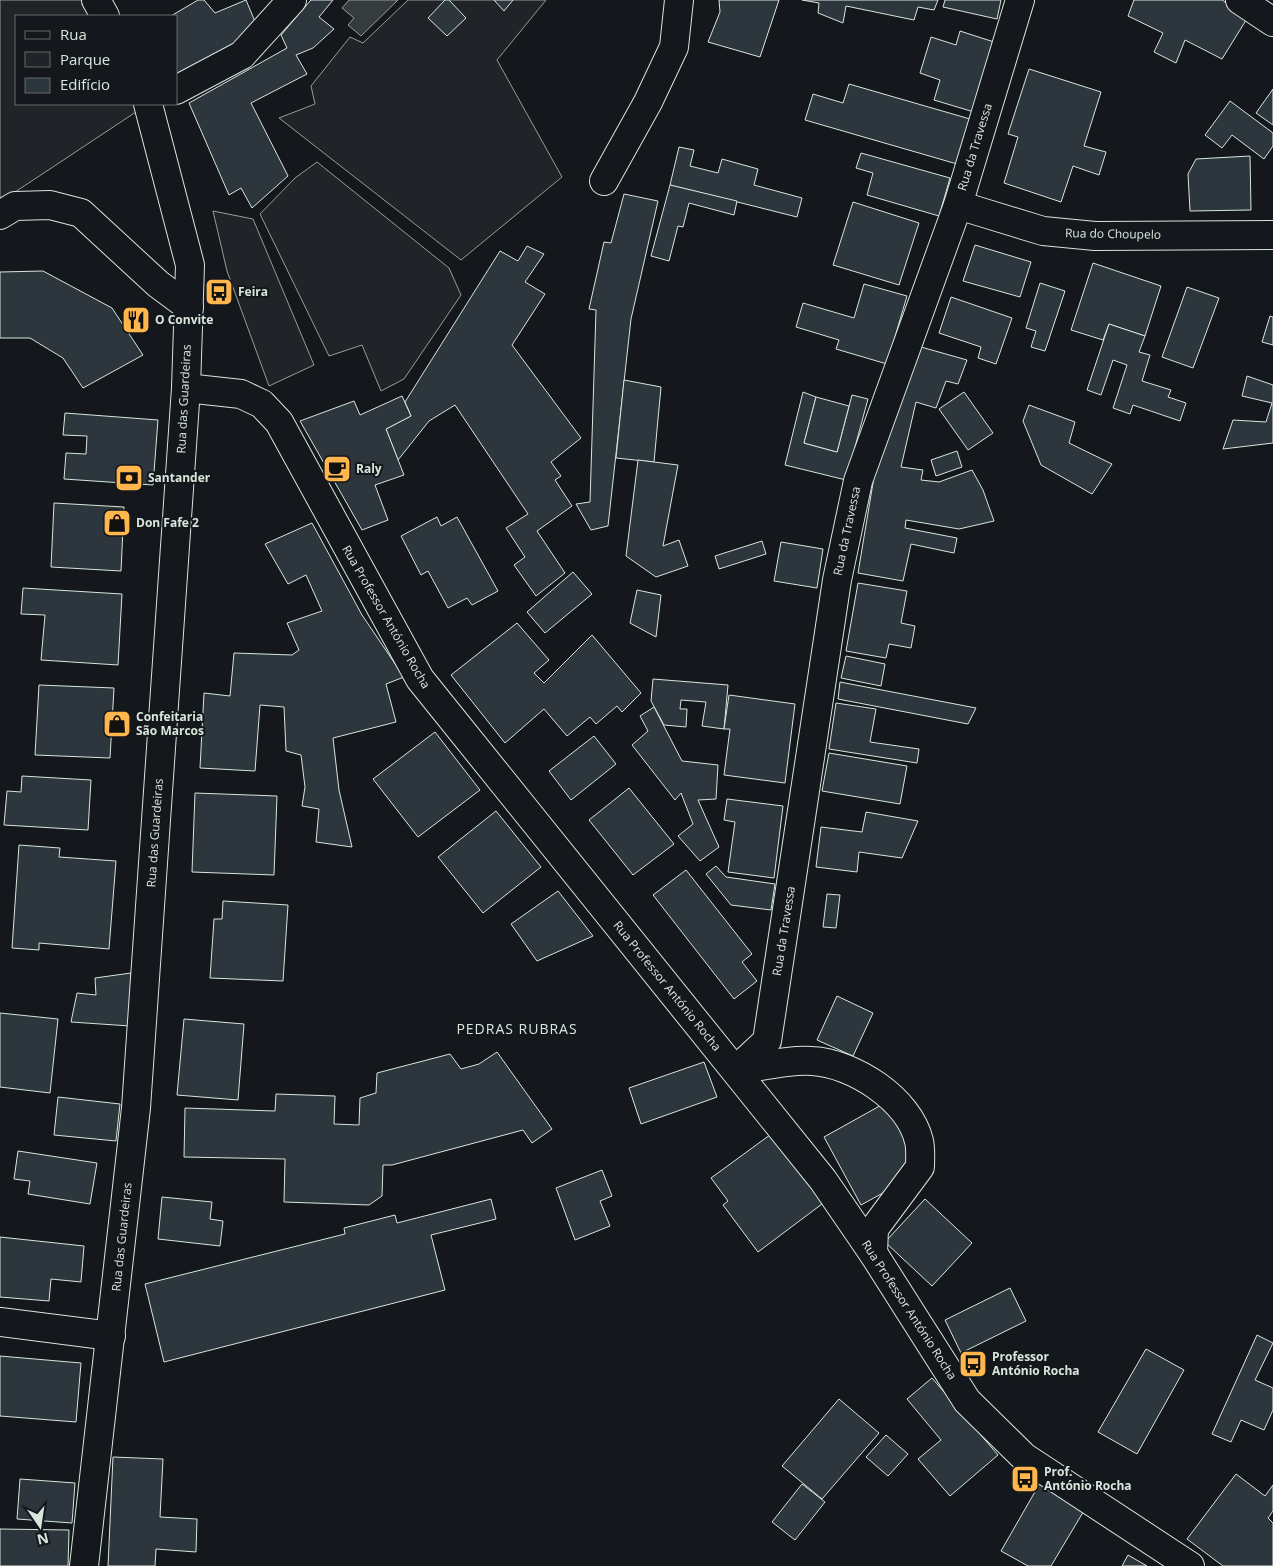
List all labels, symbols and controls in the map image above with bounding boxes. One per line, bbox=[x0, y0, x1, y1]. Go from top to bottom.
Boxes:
legend bbox=[15, 15, 178, 105]
text: Rua bbox=[60, 24, 87, 44]
text: Parque bbox=[60, 49, 110, 69]
text: Edifício bbox=[60, 74, 110, 94]
street label: Rua da Travessa bbox=[953, 101, 996, 193]
street label: Rua do Choupelo bbox=[1065, 224, 1161, 243]
bus stop icon: Feira bbox=[204, 277, 234, 307]
place label: Feira bbox=[238, 283, 268, 300]
restaurant icon: O Convite bbox=[121, 305, 151, 335]
place label: O Convite bbox=[155, 311, 213, 328]
street label: Rua das Guardeiras bbox=[172, 344, 195, 454]
cafe icon: Raly bbox=[322, 454, 352, 484]
place label: Raly bbox=[356, 460, 382, 477]
bank icon: Santander bbox=[114, 463, 144, 493]
place label: Santander bbox=[148, 469, 211, 486]
street label: Rua da Travessa bbox=[829, 485, 864, 577]
shop icon: Don Fafe 2 bbox=[102, 508, 132, 538]
place label: Don Fafe 2 bbox=[136, 514, 199, 531]
street label: Rua Professor António Rocha bbox=[338, 542, 435, 692]
place label: Confeitaria São Marcos bbox=[136, 708, 204, 739]
shop icon: Confeitaria São Marcos bbox=[102, 709, 132, 739]
street label: Rua das Guardeiras bbox=[142, 777, 167, 888]
street label: Rua da Travessa bbox=[768, 885, 799, 977]
street label: Rua Professor António Rocha bbox=[610, 917, 725, 1054]
district label: PEDRAS RUBRAS bbox=[456, 1019, 578, 1038]
street label: Rua das Guardeiras bbox=[107, 1181, 136, 1292]
street label: Rua Professor António Rocha bbox=[858, 1237, 961, 1383]
place label: Professor António Rocha bbox=[992, 1348, 1080, 1379]
bus stop icon: Professor António Rocha bbox=[958, 1349, 988, 1379]
place label: Prof. António Rocha bbox=[1044, 1463, 1132, 1494]
bus stop icon: Prof. António Rocha bbox=[1010, 1464, 1040, 1494]
north arrow bbox=[15, 1501, 65, 1551]
text: N bbox=[35, 1529, 51, 1550]

